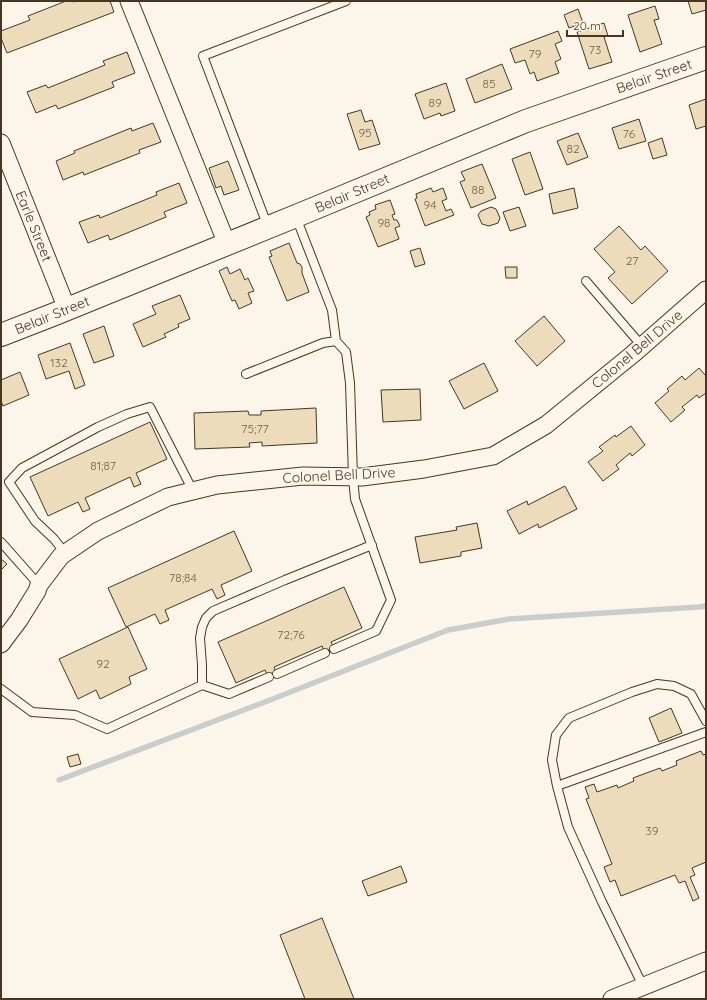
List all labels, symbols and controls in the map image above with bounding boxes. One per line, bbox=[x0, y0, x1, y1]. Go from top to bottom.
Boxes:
scale bar bbox=[567, 12, 623, 38]
text: 20 m bbox=[573, 18, 601, 33]
house number: 73 bbox=[589, 42, 601, 57]
house number: 79 bbox=[529, 46, 542, 61]
street label: Belair Street bbox=[614, 55, 695, 97]
house number: 85 bbox=[482, 76, 496, 91]
house number: 89 bbox=[428, 95, 442, 110]
house number: 95 bbox=[358, 125, 372, 140]
house number: 76 bbox=[623, 126, 636, 141]
house number: 82 bbox=[566, 141, 580, 156]
street label: Belair Street bbox=[312, 169, 392, 217]
house number: 88 bbox=[472, 182, 484, 197]
street label: Earle Street bbox=[12, 188, 56, 264]
house number: 94 bbox=[423, 197, 437, 212]
house number: 98 bbox=[377, 215, 391, 230]
house number: 27 bbox=[626, 253, 638, 268]
street label: Belair Street bbox=[12, 292, 92, 338]
street label: Colonel Bell Drive bbox=[588, 306, 686, 392]
house number: 132 bbox=[50, 355, 68, 370]
house number: 75;77 bbox=[241, 421, 269, 436]
house number: 81;87 bbox=[90, 458, 116, 473]
street label: Colonel Bell Drive bbox=[282, 463, 396, 487]
house number: 78;84 bbox=[169, 570, 197, 585]
house number: 72;76 bbox=[277, 627, 305, 642]
house number: 92 bbox=[96, 656, 110, 671]
house number: 39 bbox=[646, 823, 659, 838]

